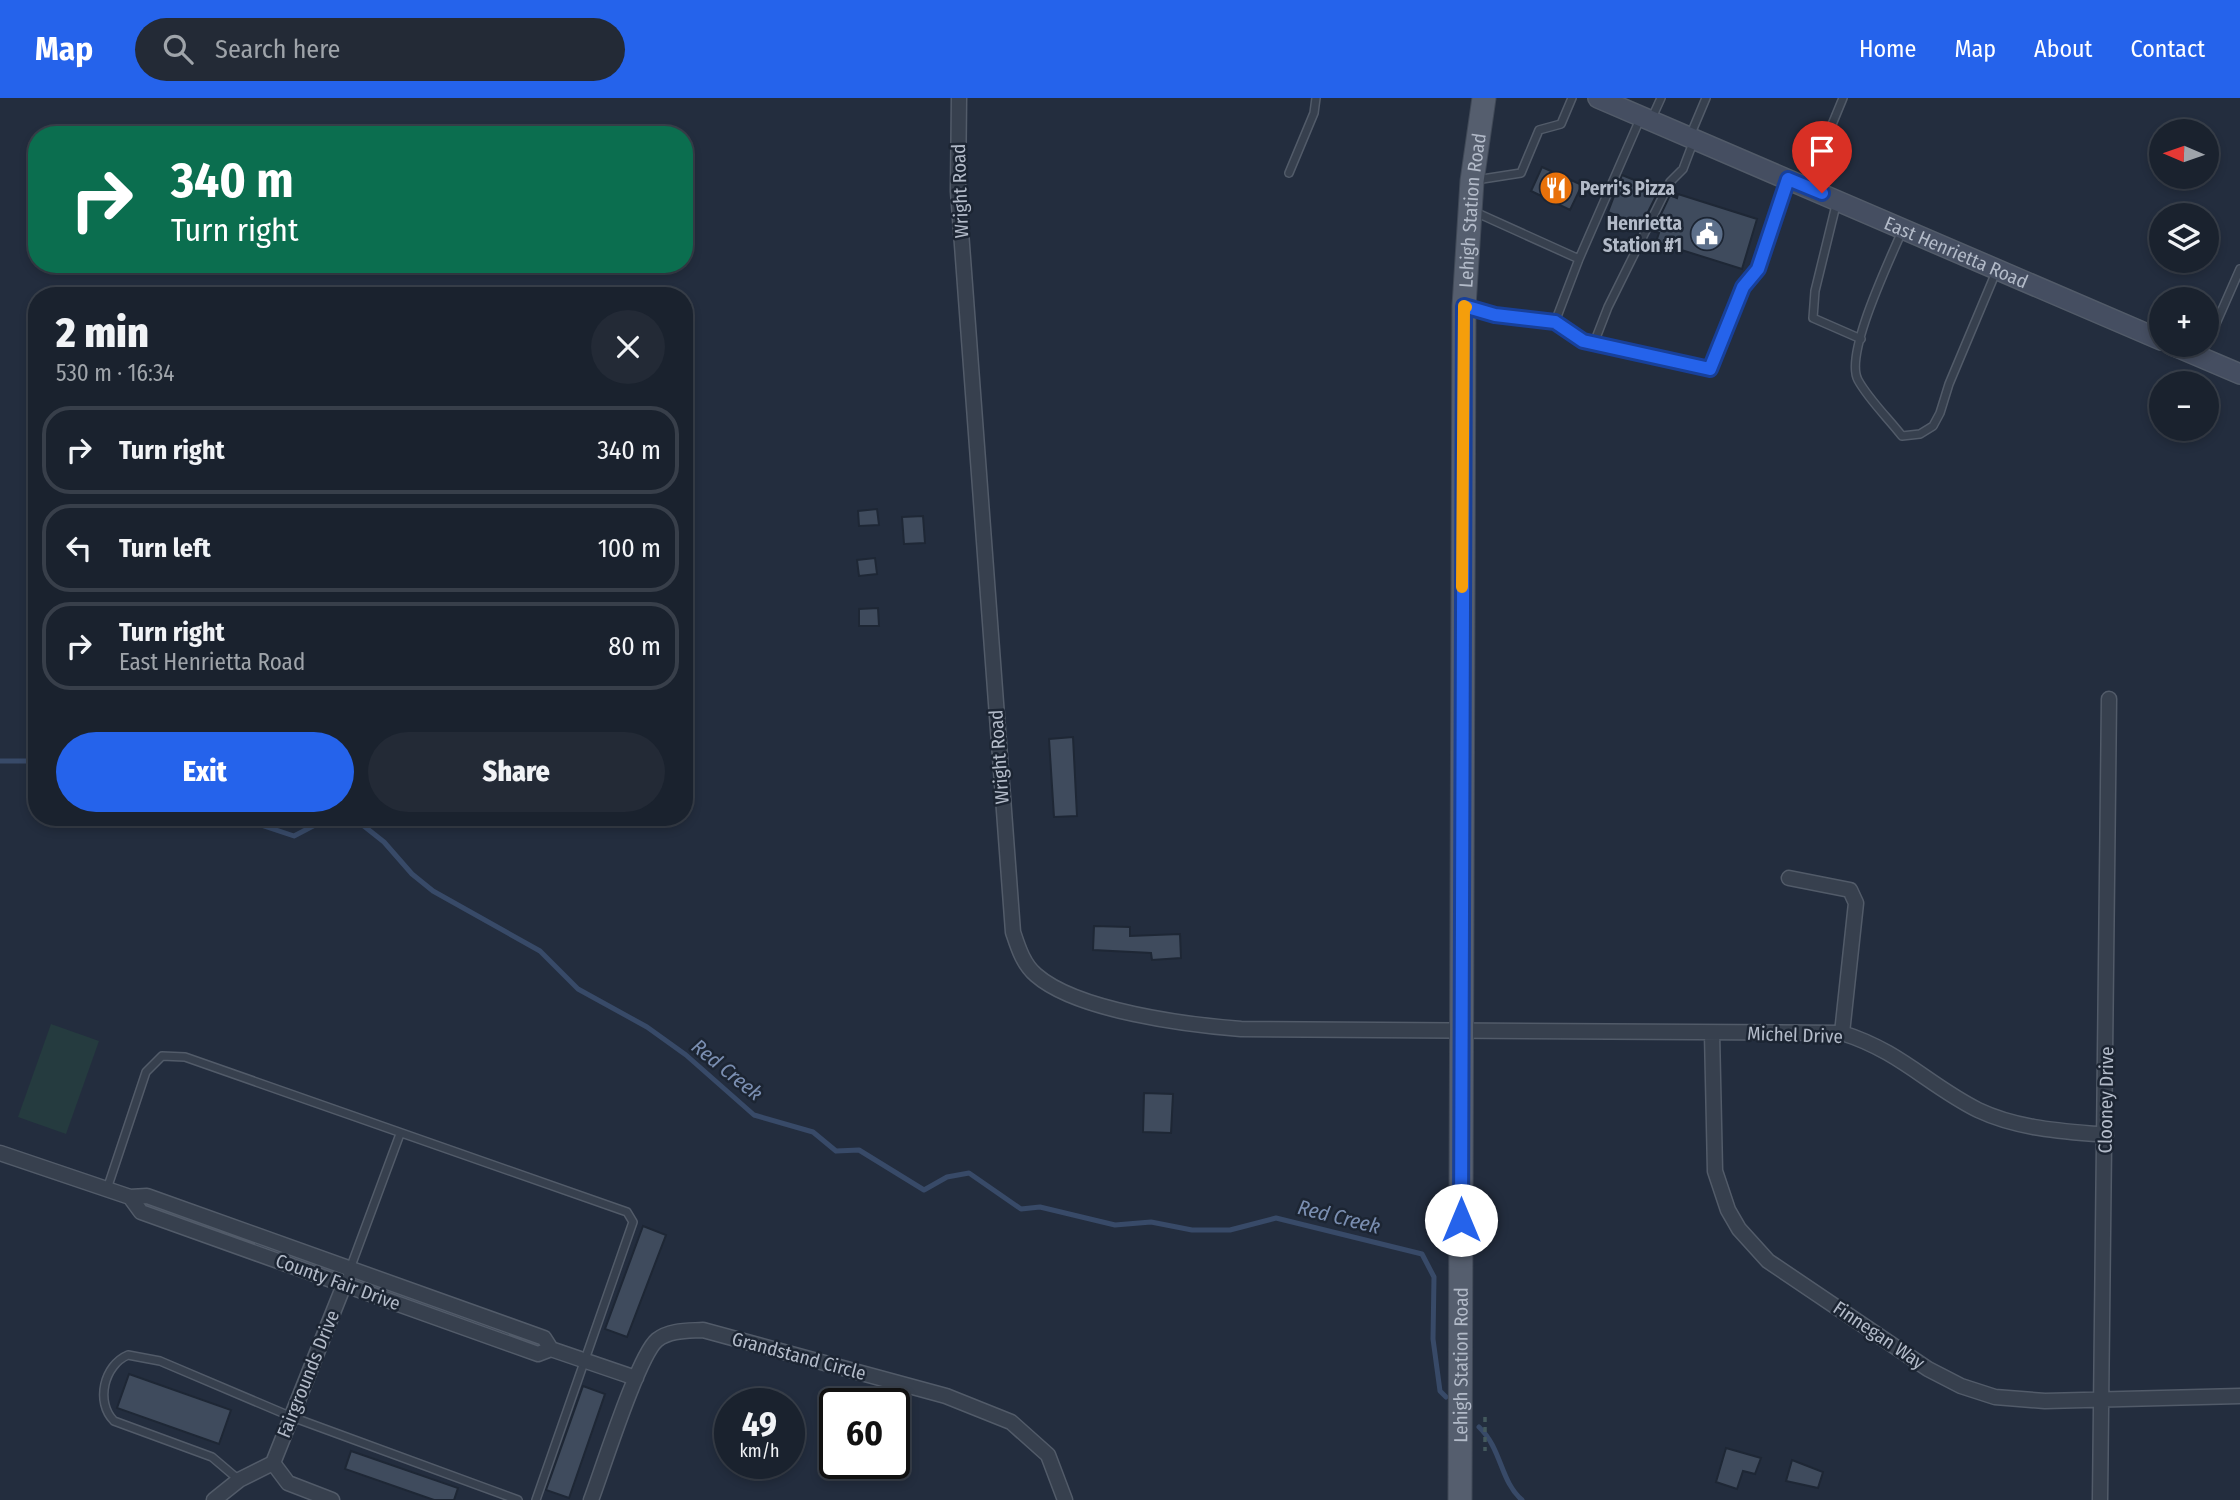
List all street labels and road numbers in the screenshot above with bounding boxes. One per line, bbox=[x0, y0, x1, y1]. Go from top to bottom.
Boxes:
street label: Lehigh Station Road bbox=[1454, 131, 1490, 288]
street label: Wright Road bbox=[947, 143, 973, 239]
street label: East Henrietta Road bbox=[1881, 211, 2032, 293]
street label: Wright Road bbox=[984, 709, 1014, 805]
street label: Michel Drive bbox=[1747, 1022, 1843, 1048]
street label: Clooney Drive bbox=[2094, 1046, 2118, 1154]
street label: County Fair Drive bbox=[273, 1249, 403, 1315]
street label: Lehigh Station Road bbox=[1449, 1287, 1472, 1443]
street label: Finnegan Way bbox=[1829, 1296, 1930, 1374]
street label: Fairgrounds Drive bbox=[272, 1307, 344, 1441]
street label: Grandstand Circle bbox=[730, 1327, 868, 1385]

